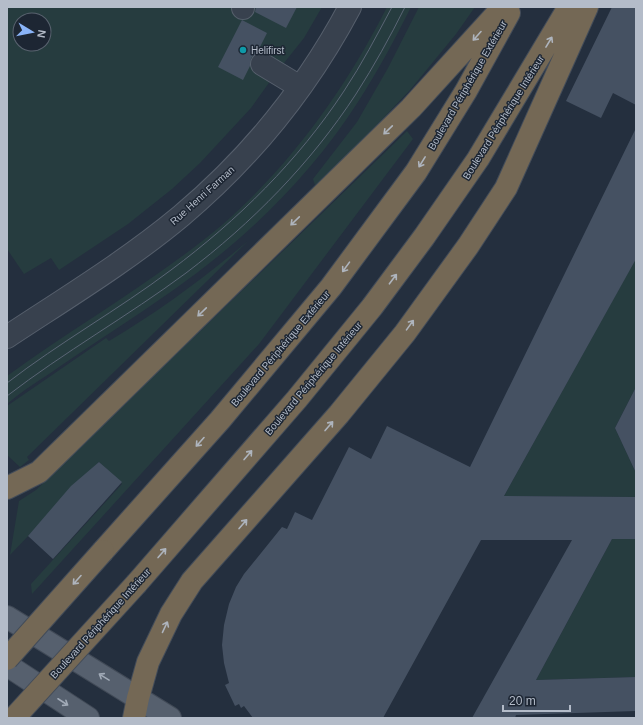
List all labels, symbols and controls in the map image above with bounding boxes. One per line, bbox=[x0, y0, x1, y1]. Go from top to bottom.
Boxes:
north arrow bbox=[12, 12, 52, 52]
street label: Boulevard Périphérique Extérieur bbox=[426, 18, 509, 152]
text: N bbox=[35, 29, 48, 39]
one-way arrow bbox=[472, 31, 482, 41]
one-way arrow bbox=[545, 36, 553, 48]
marker: Helifirst bbox=[238, 45, 248, 55]
place label: Helifirst bbox=[251, 45, 285, 56]
street label: Boulevard Périphérique Intérieur bbox=[461, 53, 547, 181]
one-way arrow bbox=[383, 126, 393, 135]
one-way arrow bbox=[418, 156, 426, 168]
street label: Rue Henri Farman bbox=[168, 164, 237, 227]
one-way arrow bbox=[290, 216, 300, 226]
one-way arrow bbox=[342, 261, 350, 272]
one-way arrow bbox=[388, 274, 397, 285]
street label: Boulevard Périphérique Extérieur bbox=[229, 288, 332, 408]
one-way arrow bbox=[197, 307, 207, 317]
street label: Boulevard Périphérique Intérieur bbox=[263, 319, 364, 437]
one-way arrow bbox=[406, 319, 415, 330]
one-way arrow bbox=[324, 421, 333, 431]
one-way arrow bbox=[196, 437, 205, 447]
one-way arrow bbox=[243, 450, 252, 460]
one-way arrow bbox=[238, 519, 247, 529]
one-way arrow bbox=[158, 548, 167, 558]
street label: Boulevard Périphérique Intérieur bbox=[48, 566, 153, 681]
one-way arrow bbox=[72, 575, 81, 585]
one-way arrow bbox=[162, 621, 169, 633]
one-way arrow bbox=[99, 673, 110, 682]
scale bar bbox=[503, 687, 570, 713]
text: 20 m bbox=[509, 694, 536, 708]
one-way arrow bbox=[57, 698, 69, 706]

